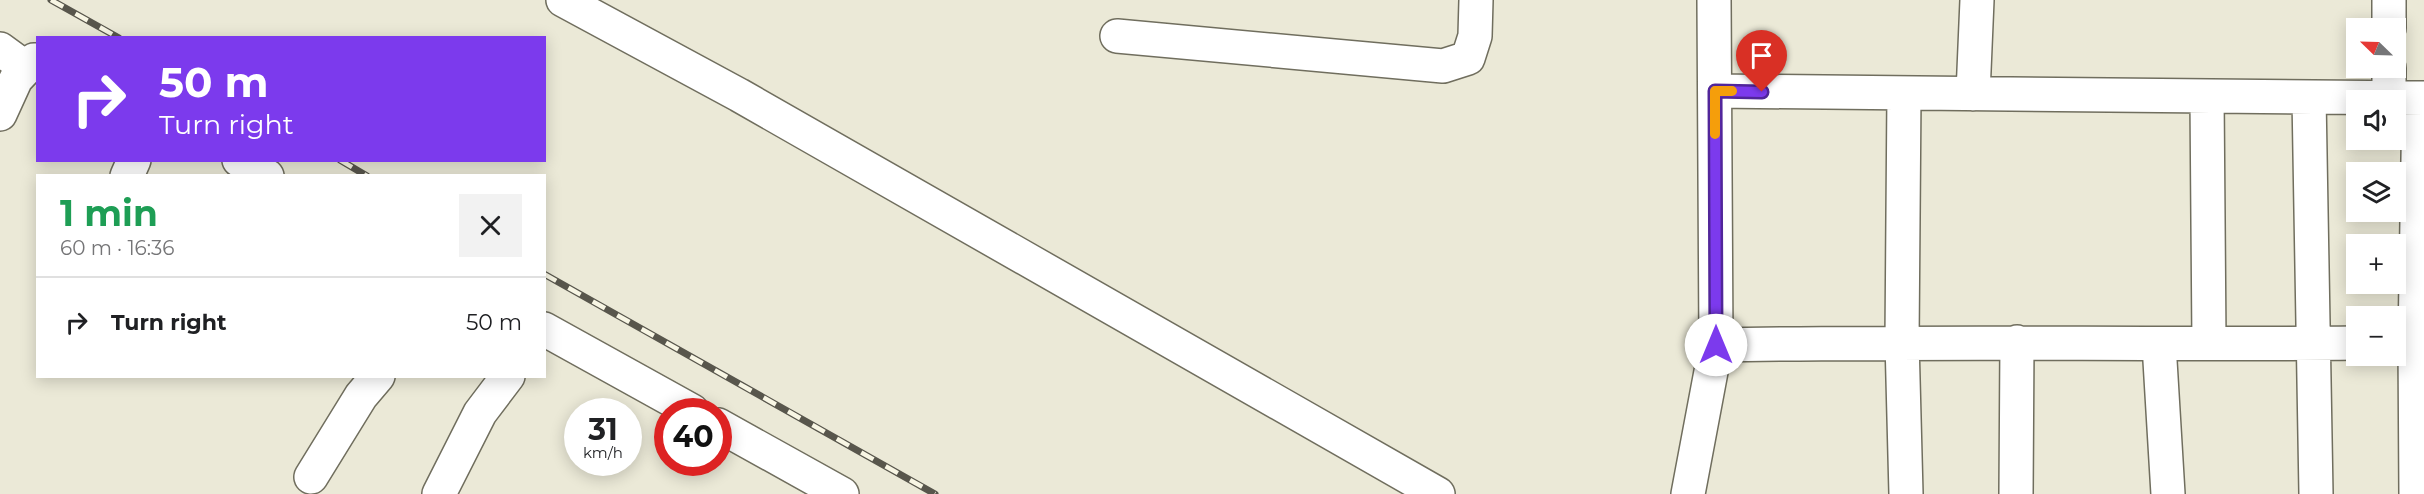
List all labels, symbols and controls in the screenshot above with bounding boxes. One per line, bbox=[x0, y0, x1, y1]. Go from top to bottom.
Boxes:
north arrow bbox=[2346, 18, 2406, 78]
map controls bbox=[2346, 18, 2406, 366]
pin bbox=[1736, 30, 1787, 92]
icon: arrive bbox=[1745, 39, 1778, 72]
text: 50 m bbox=[159, 56, 268, 108]
icon: right bbox=[60, 60, 138, 138]
button: sound bbox=[2346, 90, 2406, 150]
text: Turn right bbox=[159, 108, 294, 141]
button: layers bbox=[2346, 162, 2406, 222]
text: 1 min bbox=[60, 191, 158, 235]
button: close bbox=[459, 194, 522, 257]
button: + bbox=[2346, 234, 2406, 294]
text: 60 m · 16:36 bbox=[60, 236, 175, 260]
icon: right bbox=[60, 306, 93, 339]
button: − bbox=[2346, 306, 2406, 366]
text: Turn right bbox=[111, 309, 226, 336]
text: 50 m bbox=[466, 309, 522, 336]
position arrow bbox=[1684, 313, 1748, 377]
speed limit sign: 40 bbox=[654, 398, 732, 476]
text: 31 bbox=[588, 411, 618, 448]
text: km/h bbox=[583, 443, 623, 462]

